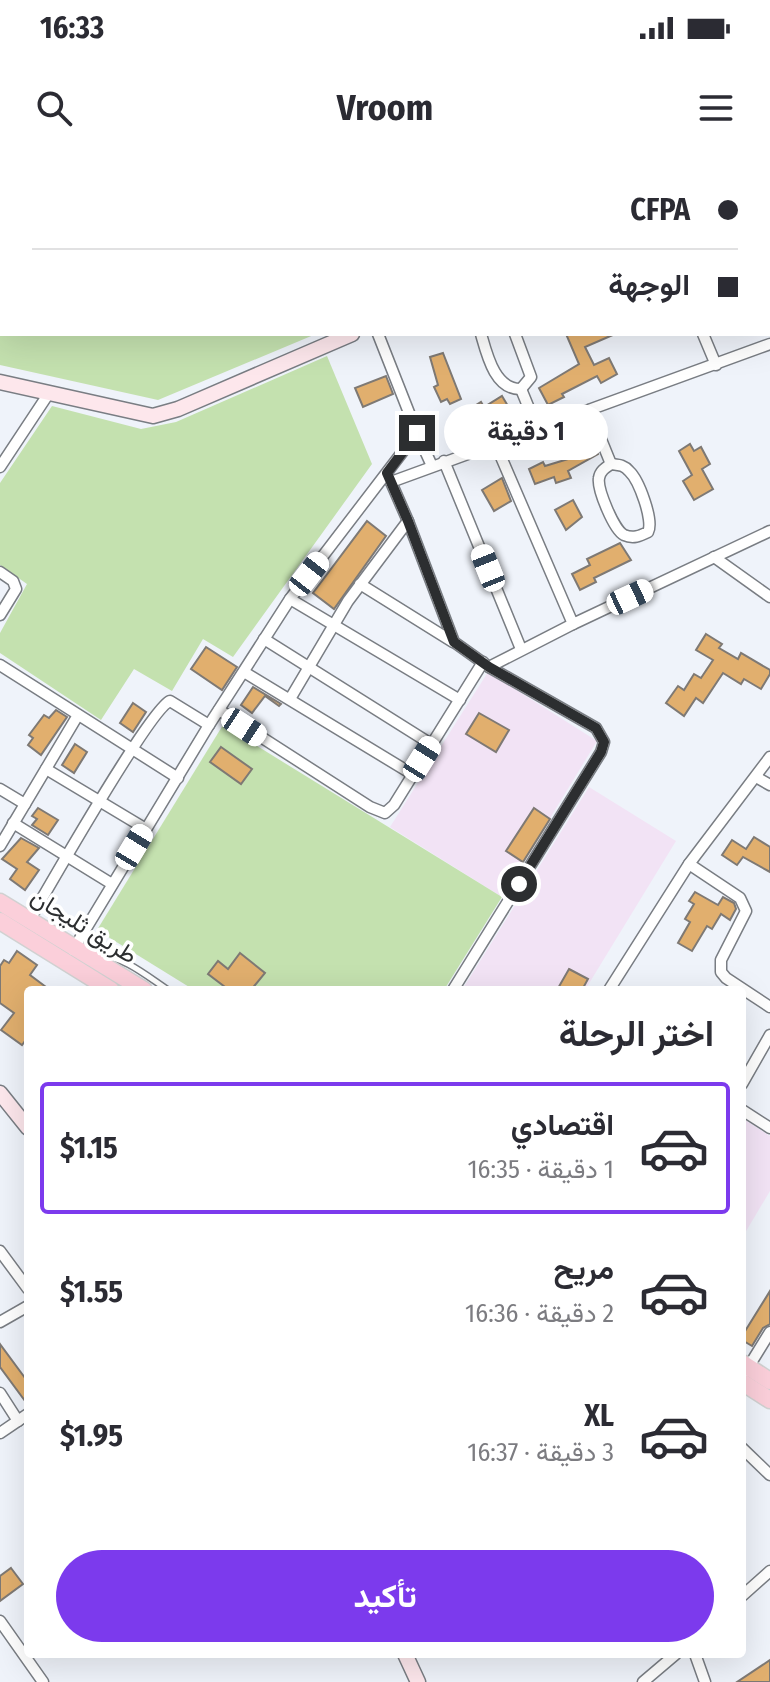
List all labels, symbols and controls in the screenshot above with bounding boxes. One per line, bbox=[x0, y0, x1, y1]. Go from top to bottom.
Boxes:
text: 16:33 bbox=[40, 10, 104, 46]
icon: search bbox=[32, 86, 76, 130]
text: Vroom bbox=[337, 86, 433, 130]
icon: menu bbox=[694, 86, 738, 130]
text: CFPA bbox=[630, 192, 690, 228]
text: الوجهة bbox=[608, 267, 690, 303]
callout: 1 دقيقة bbox=[445, 405, 609, 461]
route end bbox=[399, 415, 435, 451]
text: 1 دقيقة bbox=[487, 416, 565, 447]
car bbox=[468, 541, 508, 595]
car bbox=[285, 548, 333, 600]
car bbox=[603, 576, 657, 618]
car bbox=[217, 704, 271, 750]
car bbox=[399, 732, 445, 786]
car bbox=[111, 820, 157, 874]
route start bbox=[501, 866, 537, 902]
street label: طريق ثليجان bbox=[25, 882, 142, 970]
text: اختر الرحلة bbox=[559, 1012, 714, 1056]
text: اقتصادي bbox=[511, 1107, 614, 1143]
icon: car bbox=[638, 1112, 710, 1184]
text: $1.15 bbox=[60, 1130, 118, 1166]
text: 1 دقيقة · 16:35 bbox=[467, 1154, 614, 1185]
text: مريح bbox=[554, 1251, 614, 1287]
icon: car bbox=[638, 1256, 710, 1328]
text: $1.55 bbox=[60, 1274, 123, 1310]
text: 2 دقيقة · 16:36 bbox=[465, 1298, 614, 1329]
text: XL bbox=[584, 1398, 614, 1434]
icon: car bbox=[638, 1400, 710, 1472]
text: $1.95 bbox=[60, 1418, 123, 1454]
text: 3 دقيقة · 16:37 bbox=[467, 1437, 614, 1468]
button: تأكيد bbox=[56, 1550, 714, 1642]

